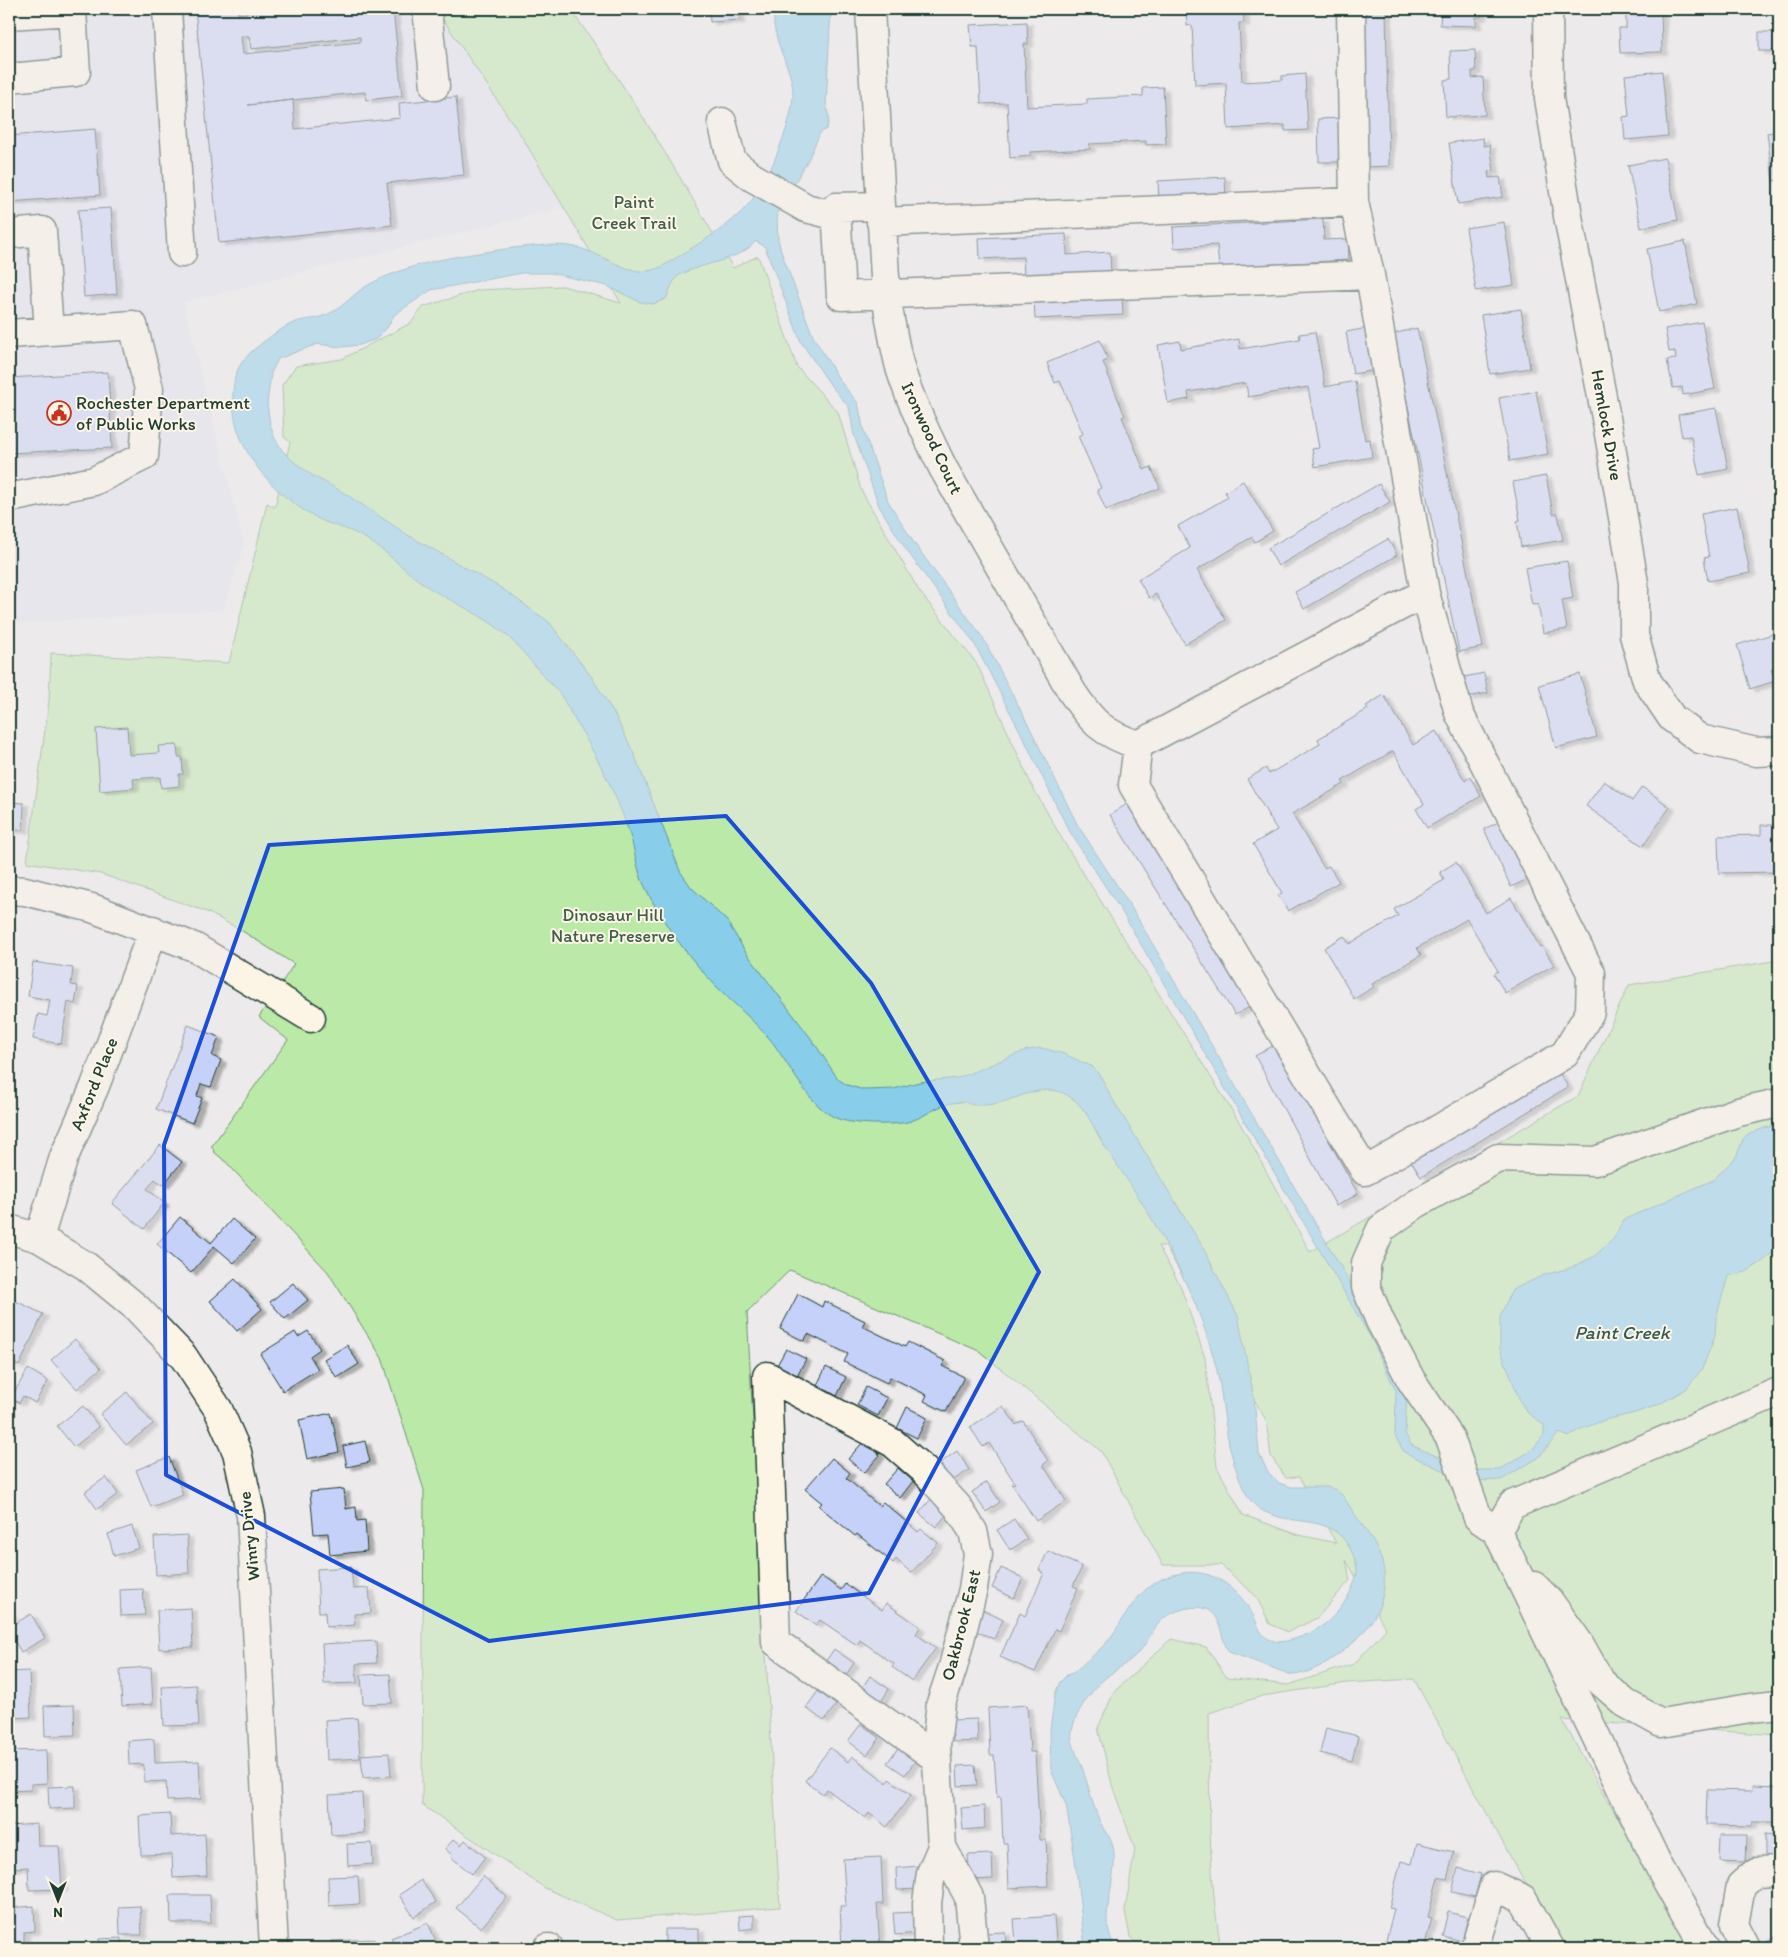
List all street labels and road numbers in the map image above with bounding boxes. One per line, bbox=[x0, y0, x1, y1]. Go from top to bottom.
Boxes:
street label: Hemlock Drive bbox=[1586, 368, 1628, 482]
street label: Ironwood Court bbox=[896, 378, 968, 498]
street label: Axford Place bbox=[65, 1034, 123, 1134]
street label: Winry Drive bbox=[233, 1490, 265, 1582]
street label: Oakbrook East bbox=[937, 1567, 985, 1683]

